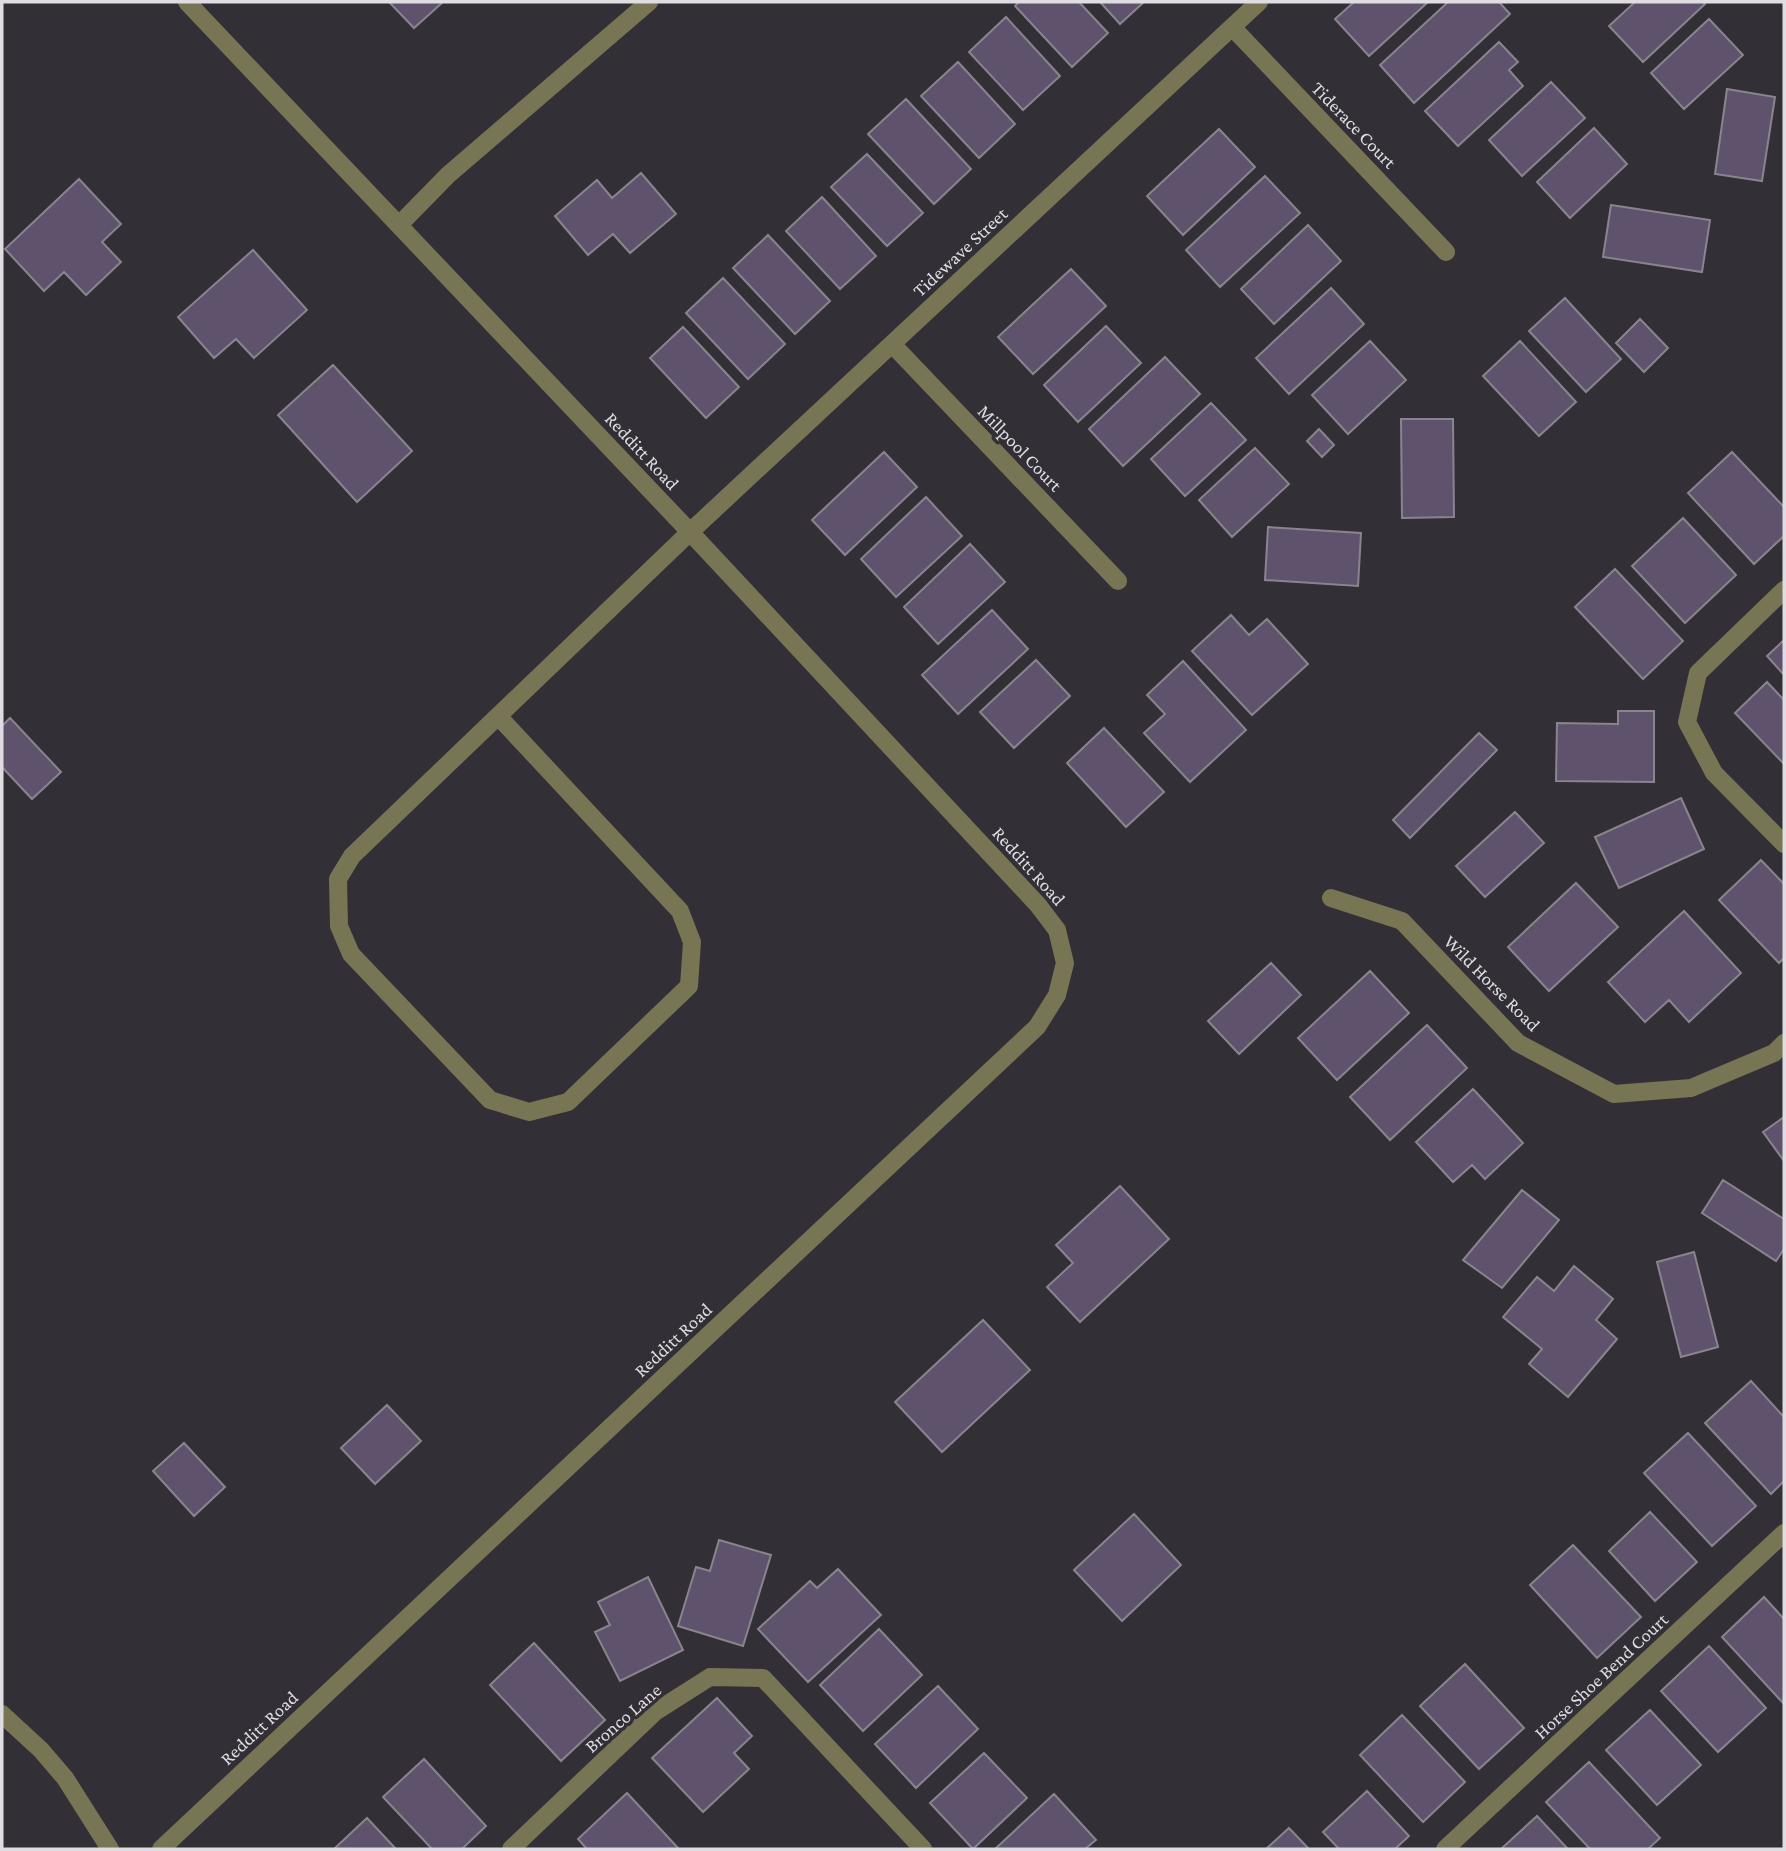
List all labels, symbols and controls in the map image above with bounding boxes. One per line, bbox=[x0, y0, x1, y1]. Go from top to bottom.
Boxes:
street label: Tiderace Court bbox=[1307, 77, 1401, 173]
street label: Tidewave Street bbox=[909, 203, 1012, 301]
street label: Millpool Court bbox=[974, 401, 1067, 496]
street label: Redditt Road bbox=[601, 408, 683, 494]
street label: Redditt Road bbox=[988, 822, 1070, 910]
street label: Wild Horse Road bbox=[1440, 931, 1544, 1035]
street label: Redditt Road bbox=[630, 1299, 716, 1381]
street label: Horse Shoe Bend Court bbox=[1530, 1608, 1672, 1743]
street label: Bronco Lane bbox=[581, 1679, 665, 1757]
street label: Redditt Road bbox=[216, 1687, 302, 1769]

